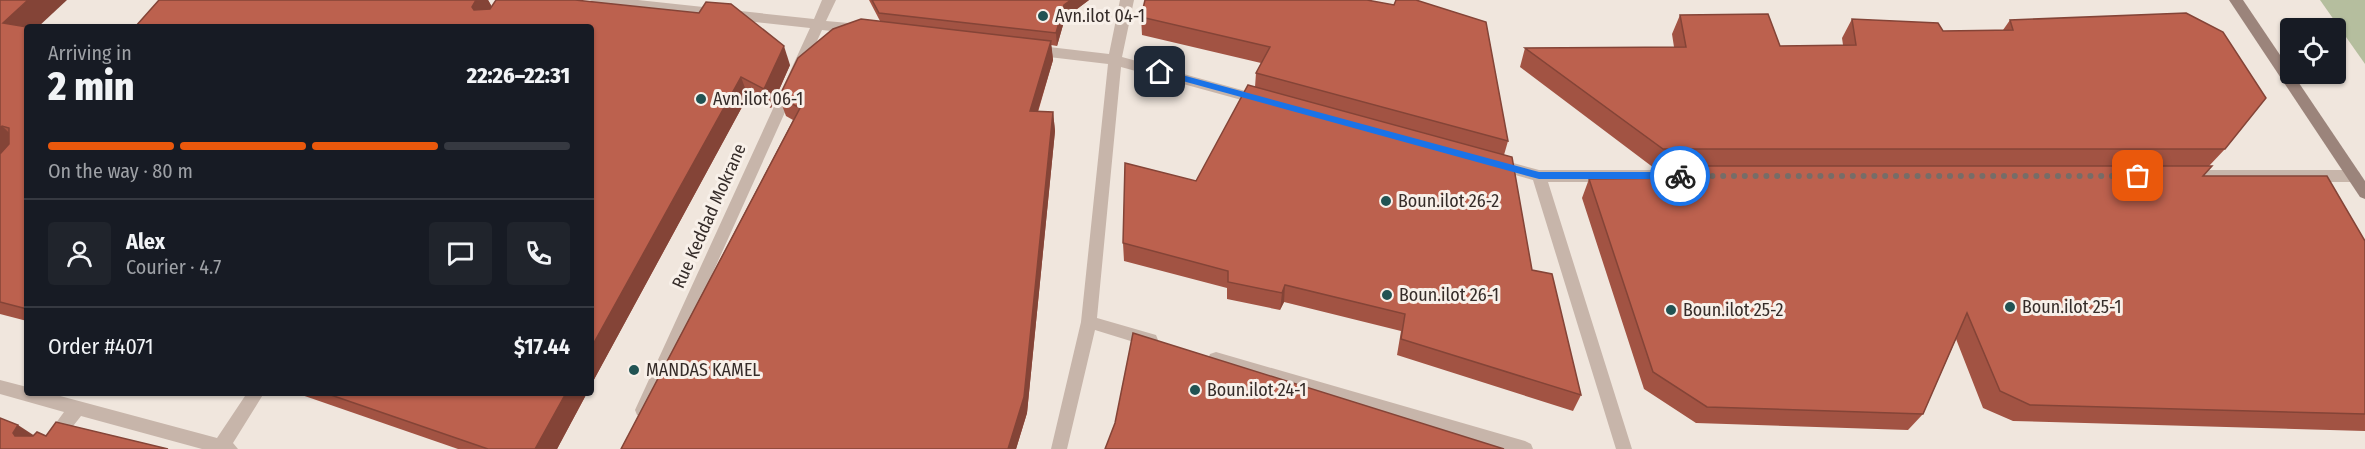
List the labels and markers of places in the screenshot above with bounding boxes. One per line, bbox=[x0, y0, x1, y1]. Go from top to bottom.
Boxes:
place label: Avn.ilot 04-1 bbox=[1055, 5, 1145, 27]
marker: Avn.ilot 04-1 bbox=[1036, 9, 1050, 23]
pin bbox=[1134, 46, 1185, 97]
place label: Avn.ilot 06-1 bbox=[713, 88, 803, 110]
marker: Avn.ilot 06-1 bbox=[694, 92, 708, 106]
pin bbox=[2112, 150, 2163, 201]
place label: Boun.ilot 26-2 bbox=[1398, 190, 1499, 212]
marker: Boun.ilot 26-2 bbox=[1379, 194, 1393, 208]
place label: Boun.ilot 26-1 bbox=[1399, 284, 1499, 306]
marker: Boun.ilot 26-1 bbox=[1380, 288, 1394, 302]
place label: Boun.ilot 25-1 bbox=[2022, 296, 2121, 318]
place label: Boun.ilot 25-2 bbox=[1683, 299, 1784, 321]
marker: Boun.ilot 25-1 bbox=[2003, 300, 2017, 314]
marker: Boun.ilot 25-2 bbox=[1664, 303, 1678, 317]
place label: MANDAS KAMEL bbox=[646, 359, 760, 381]
marker: MANDAS KAMEL bbox=[627, 363, 641, 377]
place label: Boun.ilot 24-1 bbox=[1207, 379, 1307, 401]
marker: Boun.ilot 24-1 bbox=[1188, 383, 1202, 397]

